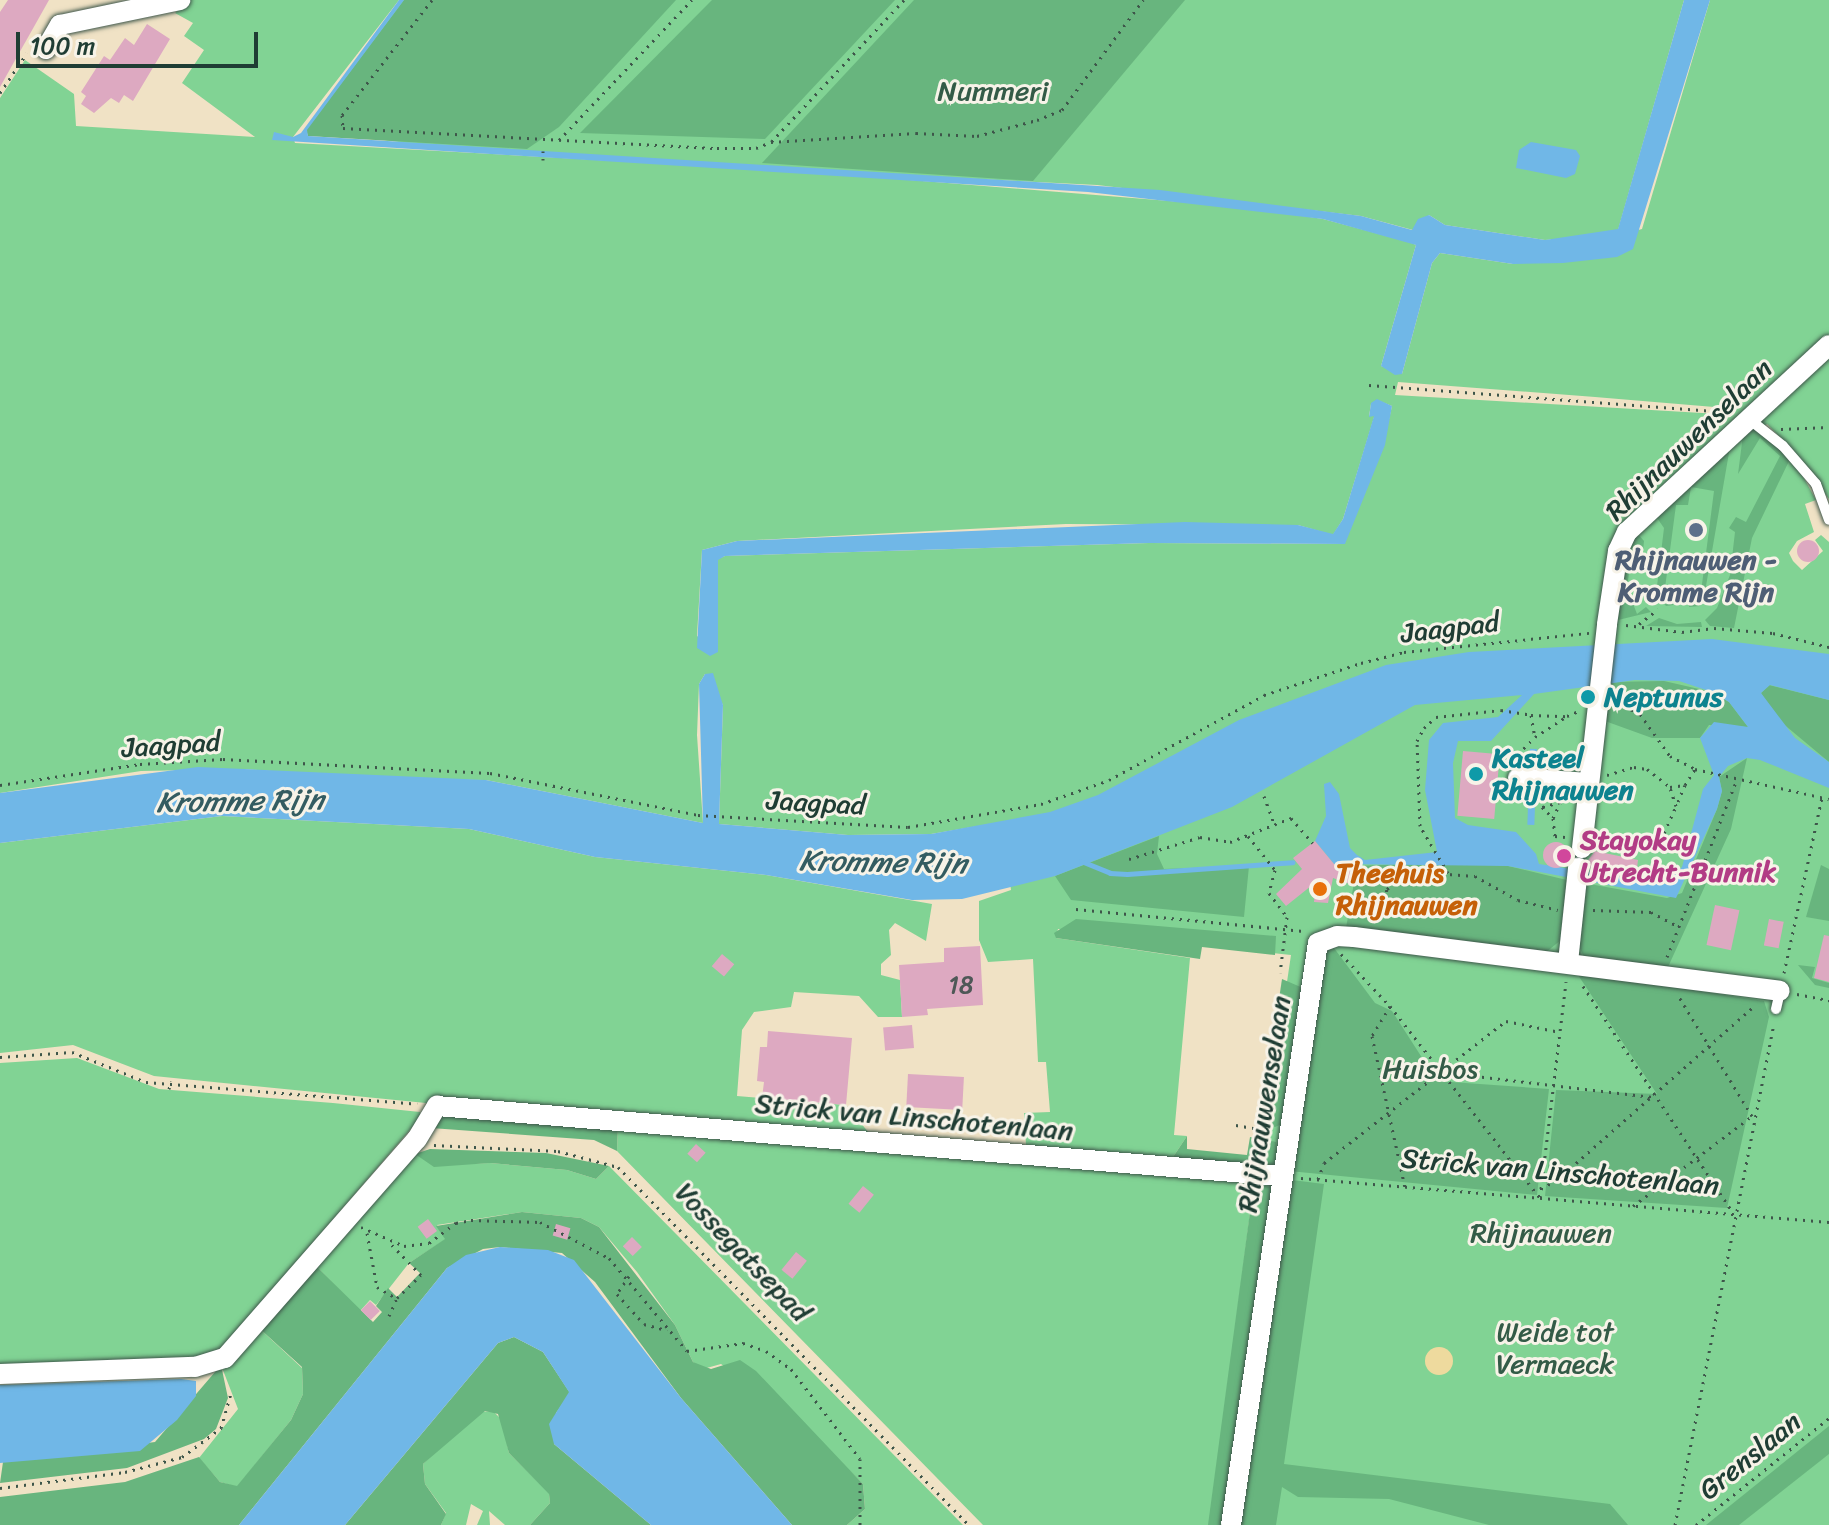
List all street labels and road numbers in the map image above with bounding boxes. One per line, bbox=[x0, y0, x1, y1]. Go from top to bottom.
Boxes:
street label: Rhijnauwenselaan bbox=[1599, 352, 1779, 528]
street label: Jaagpad bbox=[1399, 605, 1501, 651]
street label: Jaagpad bbox=[120, 725, 222, 765]
street label: Jaagpad bbox=[766, 784, 866, 822]
street label: Rhijnauwenselaan bbox=[1230, 993, 1298, 1215]
street label: Strick van Linschotenlaan bbox=[754, 1086, 1074, 1148]
street label: Strick van Linschotenlaan bbox=[1400, 1141, 1720, 1203]
street label: Vossegatsepad bbox=[668, 1176, 818, 1328]
street label: Grenslaan bbox=[1692, 1405, 1808, 1507]

